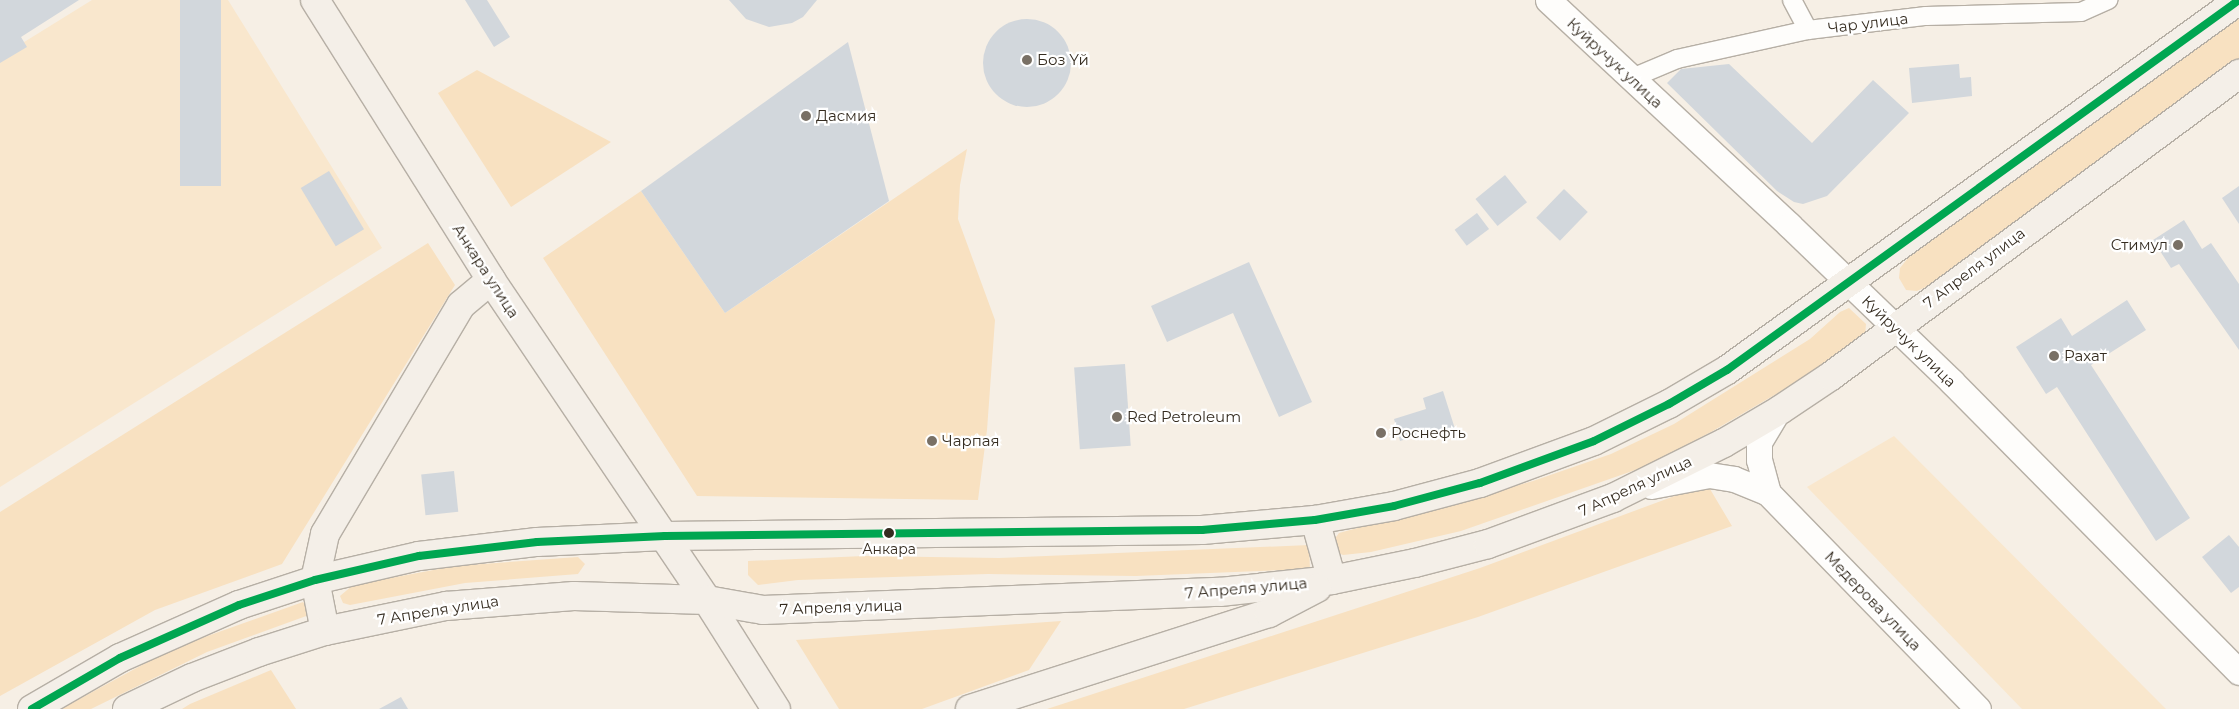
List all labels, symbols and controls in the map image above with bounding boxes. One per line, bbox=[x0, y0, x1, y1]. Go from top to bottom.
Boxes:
street label: Чар улица bbox=[1827, 9, 1909, 37]
street label: Куйручук улица bbox=[1563, 14, 1667, 112]
place label: Боз Үй bbox=[1037, 51, 1089, 69]
marker: Боз Үй bbox=[1021, 54, 1033, 66]
place label: Дасмия bbox=[816, 107, 876, 125]
marker: Дасмия bbox=[800, 110, 812, 122]
street label: Анкара улица bbox=[449, 221, 523, 321]
street label: 7 Апреля улица bbox=[1920, 224, 2028, 312]
place label: Стимул bbox=[2111, 236, 2168, 254]
marker: Стимул bbox=[2172, 239, 2184, 251]
street label: Куйручук улица bbox=[1858, 291, 1960, 391]
place label: Рахат bbox=[2064, 347, 2107, 365]
marker: Рахат bbox=[2048, 350, 2060, 362]
place label: Red Petroleum bbox=[1127, 408, 1241, 426]
marker: Red Petroleum bbox=[1111, 411, 1123, 423]
place label: Роснефть bbox=[1391, 424, 1466, 442]
marker: Роснефть bbox=[1375, 427, 1387, 439]
place label: Чарпая bbox=[942, 432, 1000, 450]
marker: Чарпая bbox=[926, 435, 938, 447]
street label: 7 Апреля улица bbox=[1576, 452, 1694, 520]
marker: Анкара bbox=[884, 528, 894, 538]
place label: Анкара bbox=[862, 541, 916, 557]
street label: Медерова улица bbox=[1821, 548, 1925, 654]
street label: 7 Апреля улица bbox=[1184, 574, 1308, 602]
street label: 7 Апреля улица bbox=[376, 592, 500, 628]
street label: 7 Апреля улица bbox=[779, 596, 903, 618]

